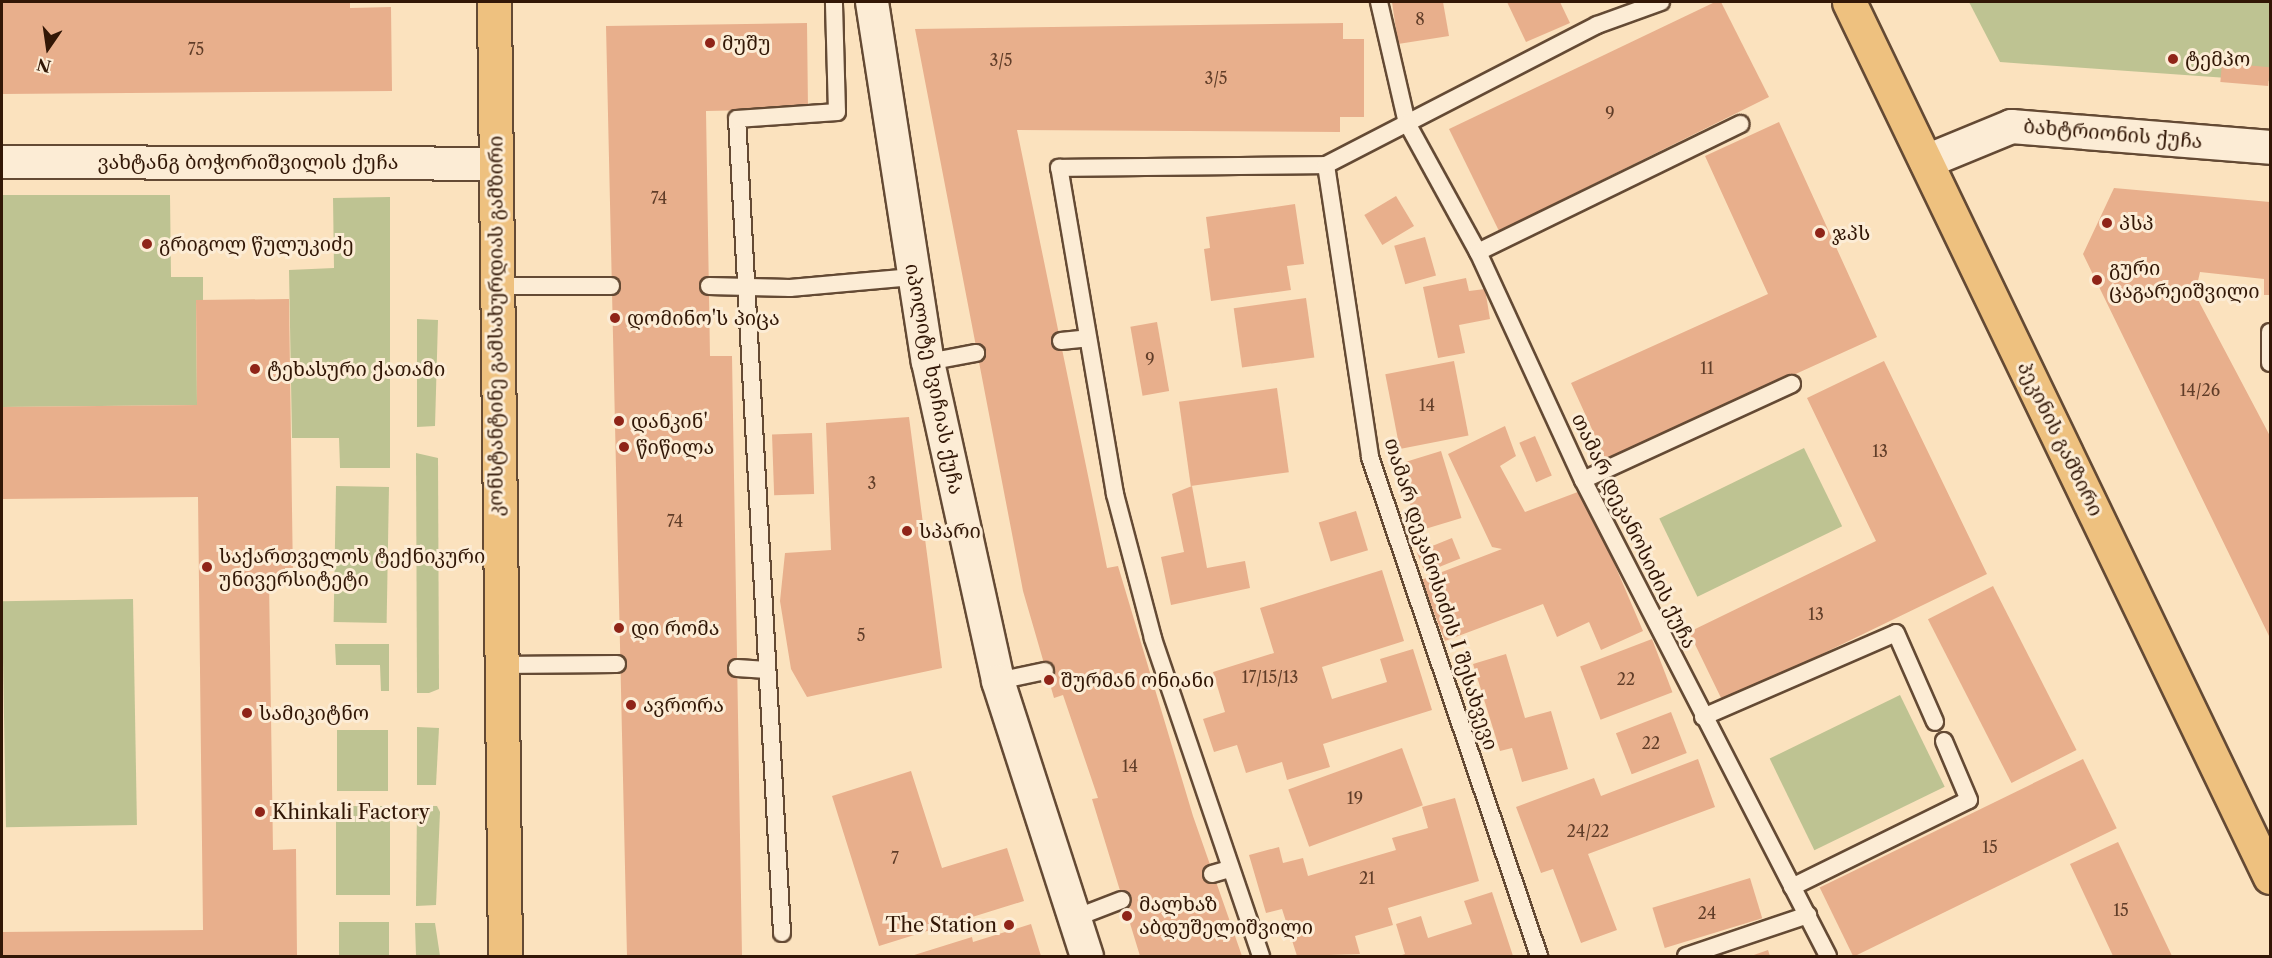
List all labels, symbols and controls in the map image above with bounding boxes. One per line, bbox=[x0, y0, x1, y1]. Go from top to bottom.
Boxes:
house number: 8 bbox=[1415, 9, 1425, 29]
north arrow bbox=[18, 18, 78, 78]
place label: მუშუ bbox=[722, 31, 771, 55]
marker: მუშუ bbox=[703, 36, 717, 50]
house number: 75 bbox=[188, 39, 204, 59]
place label: ტემპო bbox=[2185, 47, 2250, 71]
house number: 3/5 bbox=[990, 50, 1012, 70]
marker: ტემპო bbox=[2166, 52, 2180, 66]
text: N bbox=[35, 54, 53, 77]
house number: 3/5 bbox=[1205, 68, 1227, 88]
house number: 9 bbox=[1605, 103, 1615, 123]
street label: ბახტრიონის ქუჩა bbox=[2023, 114, 2203, 154]
street label: კონსტანტინე გამსახურდიას გამზირი bbox=[484, 136, 508, 516]
street label: ვახტანგ ბოჭორიშვილის ქუჩა bbox=[98, 150, 398, 174]
house number: 74 bbox=[651, 188, 667, 208]
place label: პსპ bbox=[2119, 211, 2154, 235]
marker: პსპ bbox=[2100, 216, 2114, 230]
place label: ჯპს bbox=[1832, 221, 1870, 245]
marker: ჯპს bbox=[1813, 226, 1827, 240]
place label: გრიგოლ წულუკიძე bbox=[159, 232, 354, 256]
marker: გრიგოლ წულუკიძე bbox=[140, 237, 154, 251]
place label: გური ცაგარეიშვილი bbox=[2109, 256, 2260, 303]
street label: იპოლიტე ხვიჩიას ქუჩა bbox=[900, 261, 968, 497]
marker: გური ცაგარეიშვილი bbox=[2090, 273, 2104, 287]
place label: დომინო'ს პიცა bbox=[627, 306, 780, 330]
marker: დომინო'ს პიცა bbox=[608, 311, 622, 325]
house number: 9 bbox=[1145, 349, 1155, 369]
place label: ტეხასური ქათამი bbox=[267, 357, 445, 381]
house number: 11 bbox=[1700, 358, 1714, 378]
street label: პეკინის გამზირი bbox=[2012, 358, 2108, 520]
marker: ტეხასური ქათამი bbox=[248, 362, 262, 376]
house number: 14/26 bbox=[2180, 380, 2220, 400]
house number: 14 bbox=[1419, 395, 1435, 415]
place label: დანკინ' bbox=[631, 409, 708, 433]
street label: თამარ დეკანოსიძის ქუჩა bbox=[1566, 409, 1702, 653]
marker: დანკინ' bbox=[612, 414, 626, 428]
place label: წიწილა bbox=[636, 435, 714, 459]
street label: თამარ დეკანოსიძის I შესახვევი bbox=[1379, 435, 1503, 753]
marker: წიწილა bbox=[617, 440, 631, 454]
house number: 13 bbox=[1872, 441, 1888, 461]
house number: 3 bbox=[868, 473, 876, 493]
house number: 74 bbox=[667, 511, 683, 531]
place label: სპარი bbox=[919, 519, 981, 543]
marker: სპარი bbox=[900, 524, 914, 538]
place label: საქართველოს ტექნიკური უნივერსიტეტი bbox=[219, 544, 485, 591]
marker: საქართველოს ტექნიკური უნივერსიტეტი bbox=[200, 560, 214, 574]
house number: 13 bbox=[1808, 604, 1824, 624]
place label: დი რომა bbox=[631, 616, 719, 640]
marker: დი რომა bbox=[612, 621, 626, 635]
house number: 5 bbox=[857, 625, 865, 645]
house number: 17/15/13 bbox=[1242, 667, 1298, 687]
place label: შურმან ონიანი bbox=[1061, 668, 1214, 692]
house number: 22 bbox=[1617, 669, 1635, 689]
marker: შურმან ონიანი bbox=[1042, 673, 1056, 687]
place label: ავრორა bbox=[643, 693, 724, 717]
marker: ავრორა bbox=[624, 698, 638, 712]
place label: სამიკიტნო bbox=[259, 701, 369, 725]
marker: სამიკიტნო bbox=[240, 706, 254, 720]
house number: 22 bbox=[1642, 733, 1660, 753]
house number: 14 bbox=[1122, 756, 1138, 776]
house number: 19 bbox=[1347, 788, 1363, 808]
place label: Khinkali Factory bbox=[272, 800, 430, 824]
marker: Khinkali Factory bbox=[253, 805, 267, 819]
house number: 24/22 bbox=[1567, 821, 1609, 841]
house number: 15 bbox=[1982, 837, 1998, 857]
house number: 7 bbox=[891, 848, 899, 868]
house number: 21 bbox=[1359, 868, 1375, 888]
place label: მალხაზ აბდუშელიშვილი bbox=[1139, 892, 1313, 939]
house number: 15 bbox=[2113, 900, 2129, 920]
house number: 24 bbox=[1698, 903, 1716, 923]
marker: მალხაზ აბდუშელიშვილი bbox=[1120, 909, 1134, 923]
place label: The Station bbox=[885, 913, 997, 937]
marker: The Station bbox=[1002, 918, 1016, 932]

